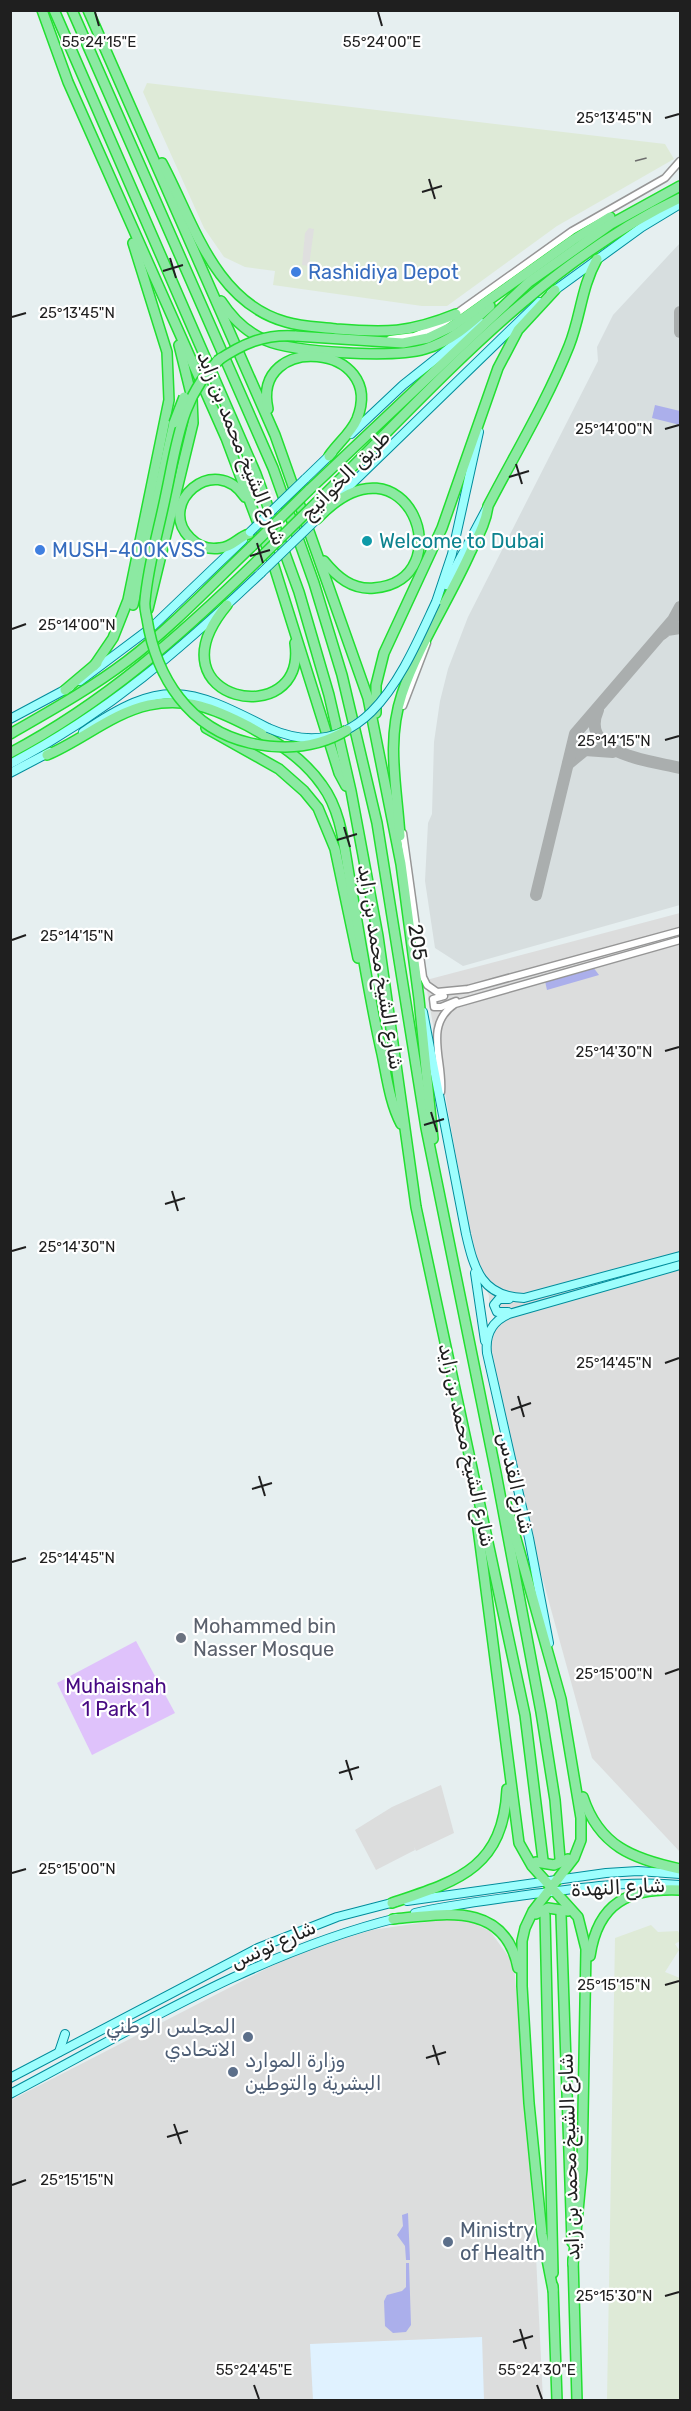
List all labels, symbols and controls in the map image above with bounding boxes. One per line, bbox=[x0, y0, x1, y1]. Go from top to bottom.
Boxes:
text: 55°24'15"E bbox=[62, 33, 136, 51]
text: 55°24'00"E bbox=[343, 33, 421, 51]
text: 25°13'45"N bbox=[576, 109, 652, 127]
place label: Rashidiya Depot bbox=[308, 260, 459, 284]
marker: Rashidiya Depot bbox=[289, 265, 303, 279]
text: 25°13'45"N bbox=[39, 304, 115, 322]
street label: شارع الشيخ محمد بن زايد bbox=[190, 347, 292, 549]
text: 25°14'00"N bbox=[575, 420, 653, 438]
street label: طريق الخوانيج bbox=[295, 425, 396, 526]
place label: Welcome to Dubai bbox=[379, 529, 544, 553]
marker: Welcome to Dubai bbox=[360, 534, 374, 548]
place label: MUSH-400KVSS bbox=[52, 538, 206, 562]
marker: MUSH-400KVSS bbox=[33, 543, 47, 557]
text: 25°14'00"N bbox=[38, 616, 116, 634]
text: 25°14'15"N bbox=[577, 732, 651, 750]
street label: شارع الشيخ محمد بن زايد bbox=[351, 863, 409, 1072]
street label: 205 bbox=[403, 922, 433, 962]
text: 25°14'15"N bbox=[40, 927, 114, 945]
text: 25°14'30"N bbox=[576, 1043, 652, 1061]
text: 25°14'30"N bbox=[39, 1238, 115, 1256]
street label: شارع الشيخ محمد بن زايد bbox=[432, 1341, 500, 1549]
text: 25°14'45"N bbox=[576, 1354, 652, 1372]
street label: شارع القدس bbox=[491, 1430, 539, 1537]
text: 25°14'45"N bbox=[39, 1549, 115, 1567]
place label: Mohammed bin Nasser Mosque bbox=[193, 1614, 336, 1661]
marker: Mohammed bin Nasser Mosque bbox=[174, 1631, 188, 1645]
text: 25°15'00"N bbox=[575, 1665, 653, 1683]
park label: Muhaisnah 1 Park 1 bbox=[65, 1674, 167, 1721]
text: 25°15'00"N bbox=[38, 1860, 116, 1878]
street label: شارع النهدة bbox=[570, 1873, 666, 1903]
street label: شارع تونس bbox=[227, 1915, 320, 1975]
text: 25°15'15"N bbox=[577, 1976, 651, 1994]
place label: المجلس الوطني الاتحادي bbox=[106, 2014, 236, 2063]
marker: المجلس الوطني الاتحادي bbox=[241, 2030, 255, 2044]
place label: وزارة الموارد البشرية والتوطين bbox=[245, 2048, 381, 2095]
street label: شارع الشيخ محمد بن زايد bbox=[553, 2053, 587, 2261]
marker: وزارة الموارد البشرية والتوطين bbox=[226, 2065, 240, 2079]
text: 25°15'15"N bbox=[40, 2171, 114, 2189]
place label: Ministry of Health bbox=[460, 2218, 545, 2265]
marker: Ministry of Health bbox=[441, 2235, 455, 2249]
text: 25°15'30"N bbox=[576, 2287, 652, 2305]
text: 55°24'45"E bbox=[216, 2361, 292, 2379]
text: 55°24'30"E bbox=[498, 2361, 576, 2379]

